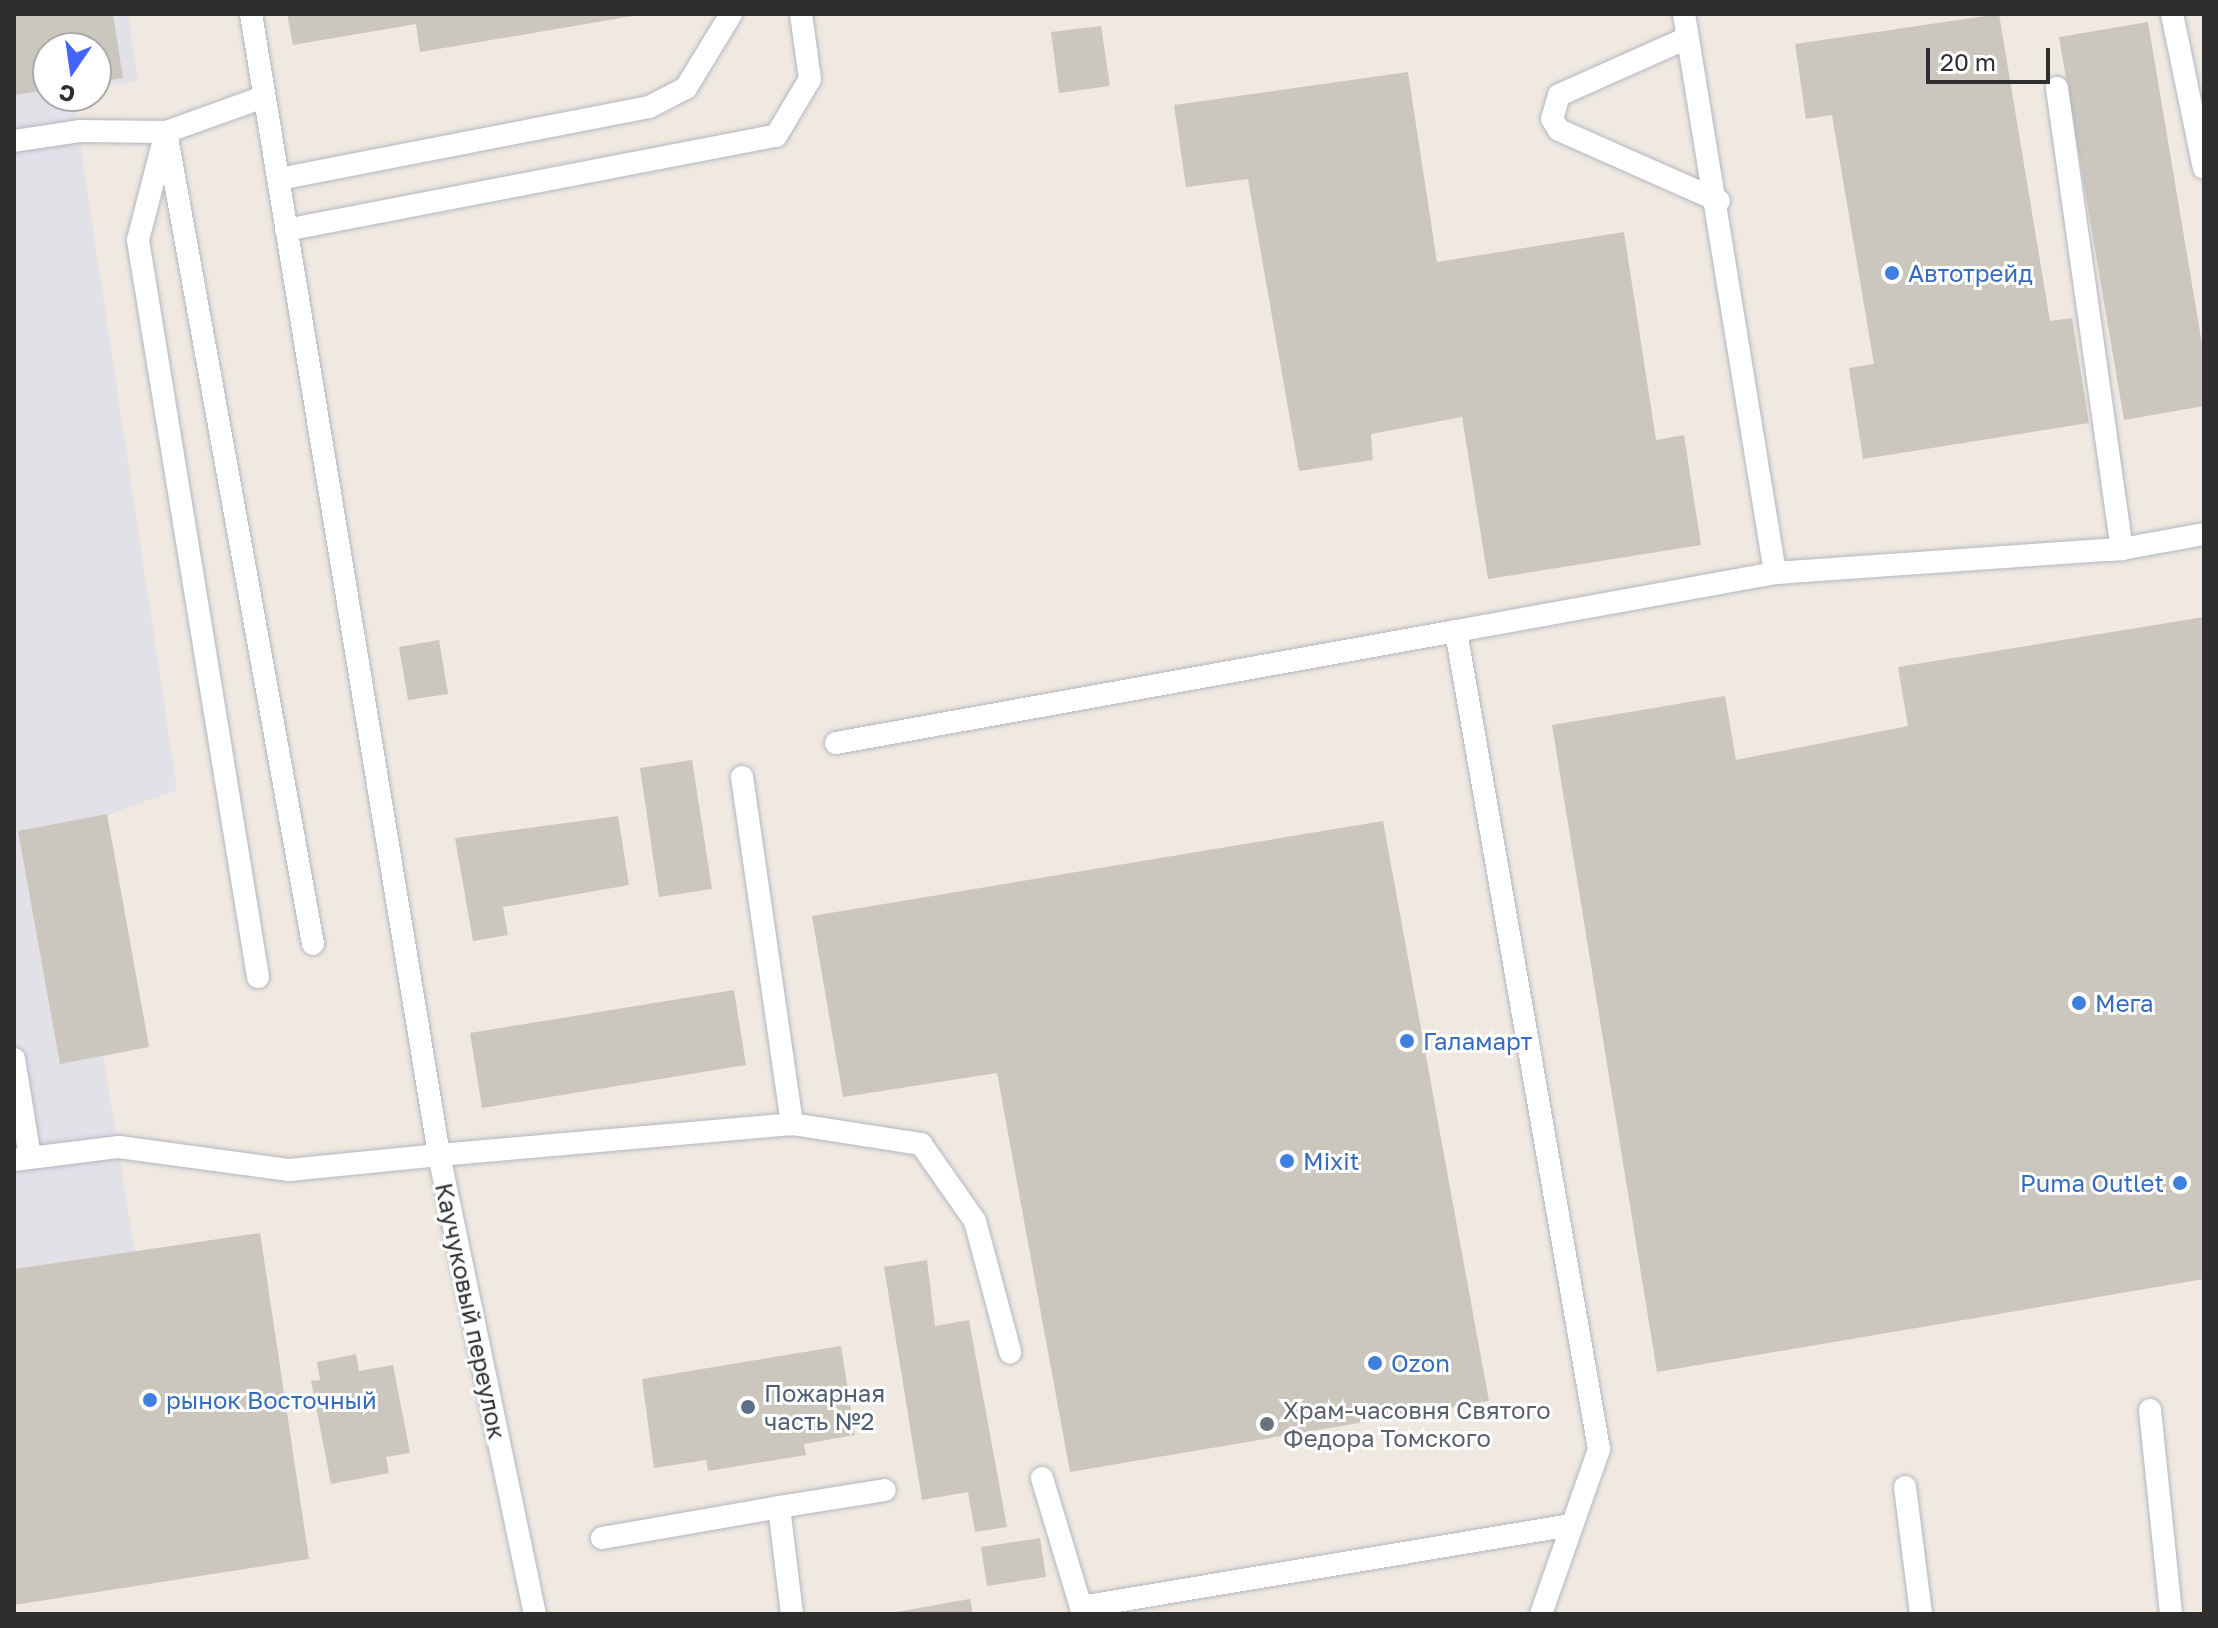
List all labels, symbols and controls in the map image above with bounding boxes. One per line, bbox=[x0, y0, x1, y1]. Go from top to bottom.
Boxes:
north arrow bbox=[32, 32, 112, 112]
scale bar bbox=[1930, 32, 2054, 82]
text: 20 m bbox=[1940, 47, 1996, 76]
text: С bbox=[56, 79, 78, 109]
place label: Автотрейд bbox=[1908, 259, 2033, 287]
marker: Автотрейд bbox=[1883, 264, 1901, 282]
place label: Мега bbox=[2095, 989, 2154, 1017]
marker: Мега bbox=[2070, 994, 2088, 1012]
place label: Галамарт bbox=[1423, 1027, 1532, 1055]
marker: Галамарт bbox=[1398, 1032, 1416, 1050]
place label: Mixit bbox=[1303, 1147, 1359, 1175]
marker: Mixit bbox=[1278, 1152, 1296, 1170]
place label: Puma Outlet bbox=[2020, 1169, 2164, 1197]
marker: Puma Outlet bbox=[2171, 1174, 2189, 1192]
street label: Каучуковый переулок bbox=[430, 1180, 512, 1442]
place label: Ozon bbox=[1391, 1349, 1450, 1377]
marker: Ozon bbox=[1366, 1354, 1384, 1372]
place label: Пожарная часть №2 bbox=[764, 1379, 885, 1435]
place label: рынок Восточный bbox=[166, 1386, 377, 1414]
marker: рынок Восточный bbox=[141, 1391, 159, 1409]
place label: Храм-часовня Святого Федора Томского bbox=[1283, 1396, 1551, 1452]
marker: Пожарная часть №2 bbox=[739, 1398, 757, 1416]
marker: Храм-часовня Святого Федора Томского bbox=[1258, 1415, 1276, 1433]

